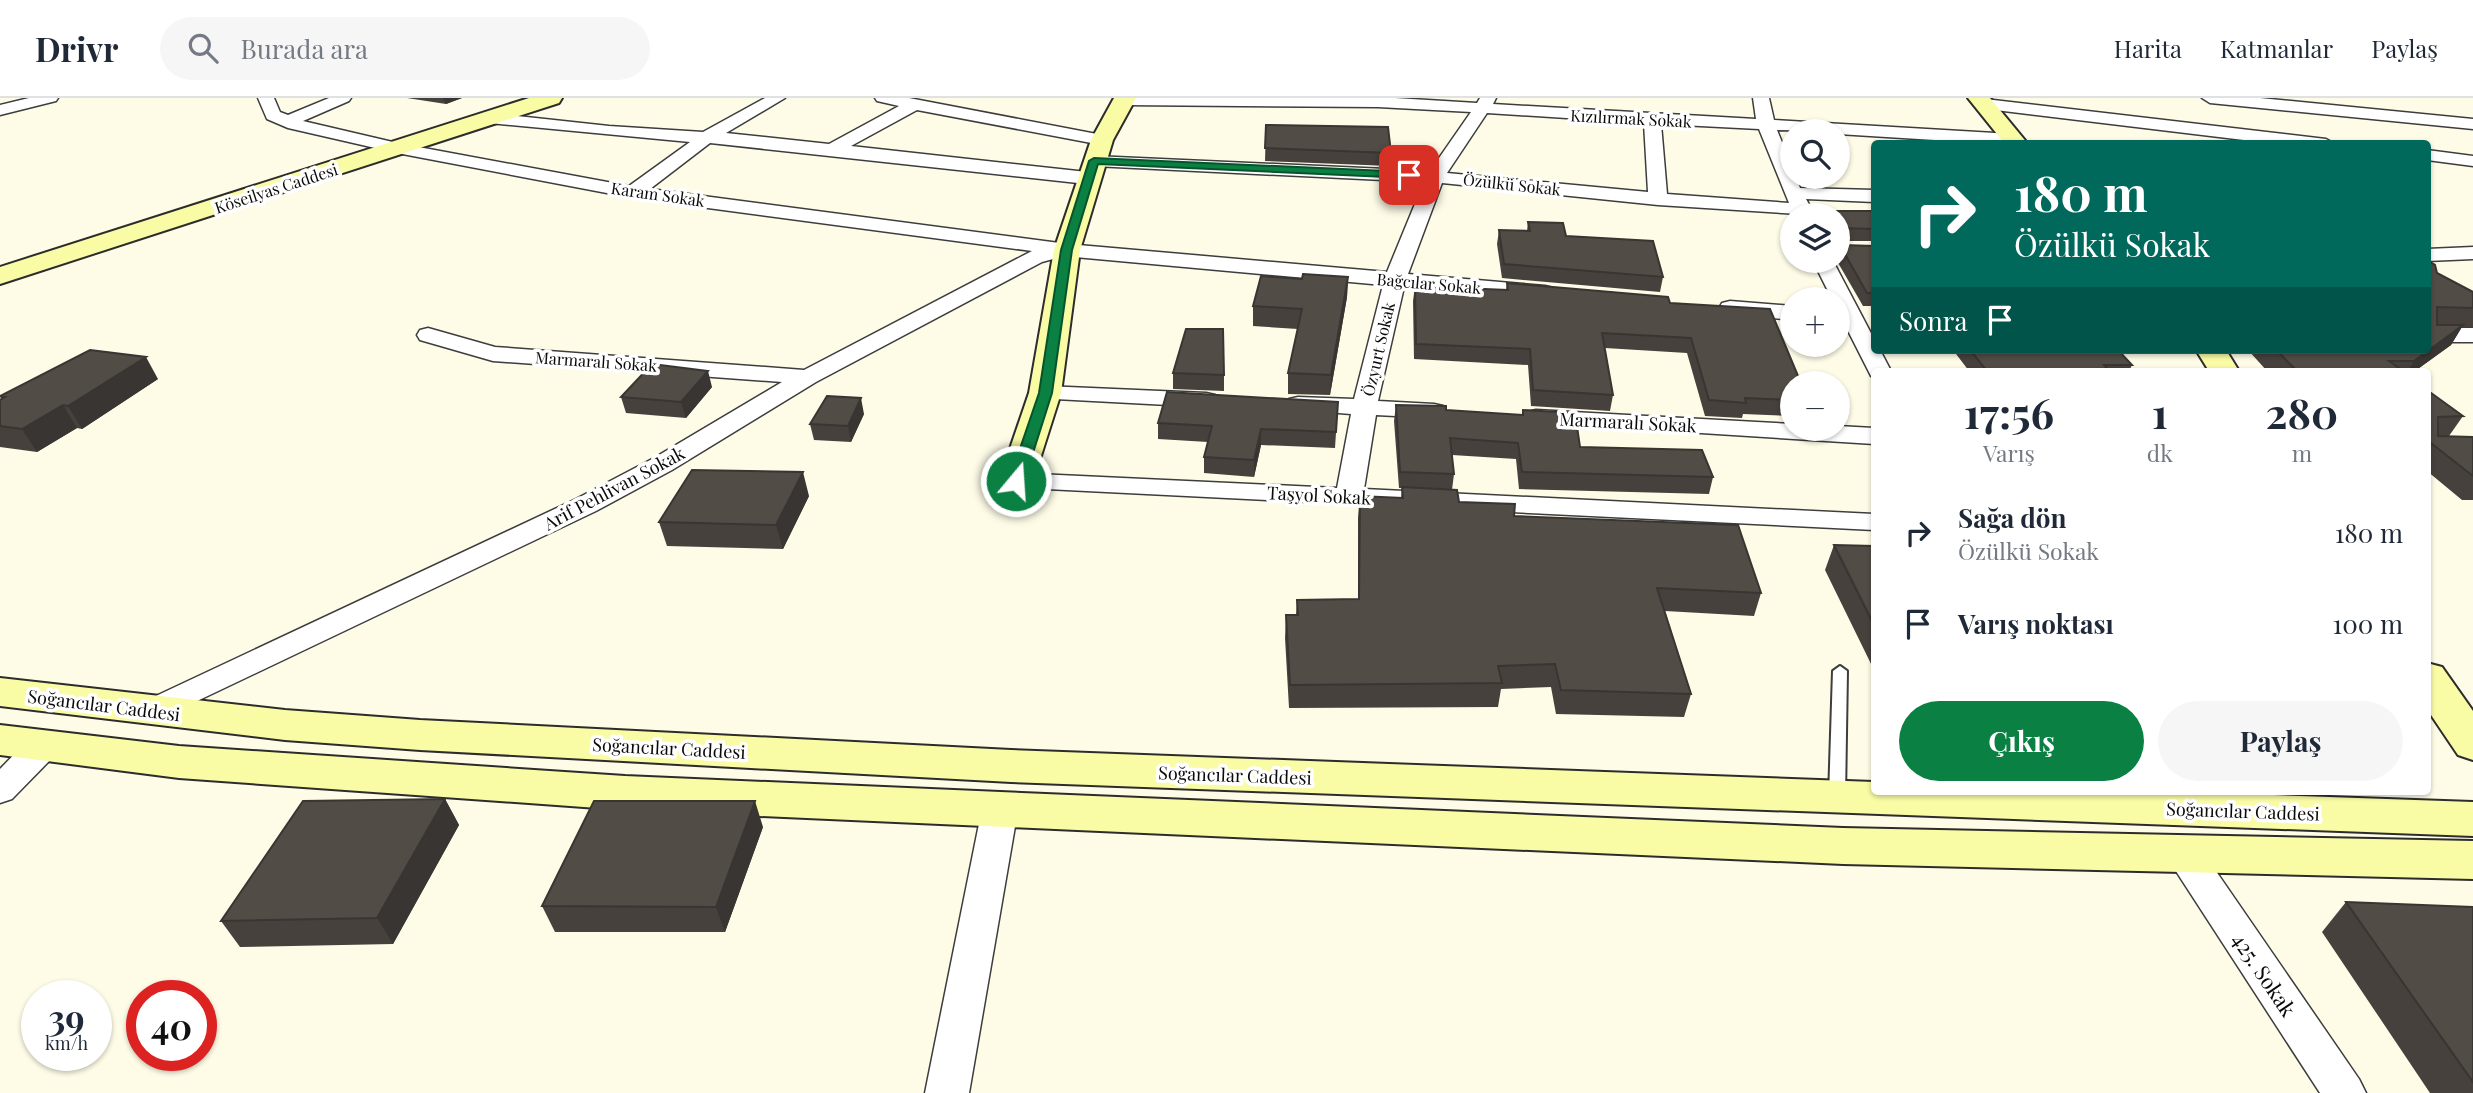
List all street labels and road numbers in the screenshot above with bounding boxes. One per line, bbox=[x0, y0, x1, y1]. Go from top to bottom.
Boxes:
street label: Kızılırmak Sokak bbox=[1570, 104, 1692, 132]
street label: Köseilyas Caddesi bbox=[212, 158, 341, 218]
street label: Özülkü Sokak bbox=[1462, 168, 1562, 200]
street label: Karam Sokak bbox=[610, 177, 706, 211]
street label: Bağcılar Sokak bbox=[1376, 268, 1482, 298]
street label: Özyurt Sokak bbox=[1357, 300, 1399, 398]
street label: Marmaralı Sokak bbox=[534, 346, 658, 376]
street label: Marmaralı Sokak bbox=[1559, 406, 1697, 438]
street label: Arif Pehlivan Sokak bbox=[538, 441, 689, 536]
street label: Taşyol Sokak bbox=[1266, 480, 1372, 510]
street label: Soğancılar Caddesi bbox=[26, 684, 182, 726]
street label: Soğancılar Caddesi bbox=[592, 732, 746, 764]
street label: Soğancılar Caddesi bbox=[1158, 760, 1312, 790]
street label: Soğancılar Caddesi bbox=[2166, 796, 2320, 826]
street label: 425. Sokak bbox=[2227, 927, 2304, 1022]

